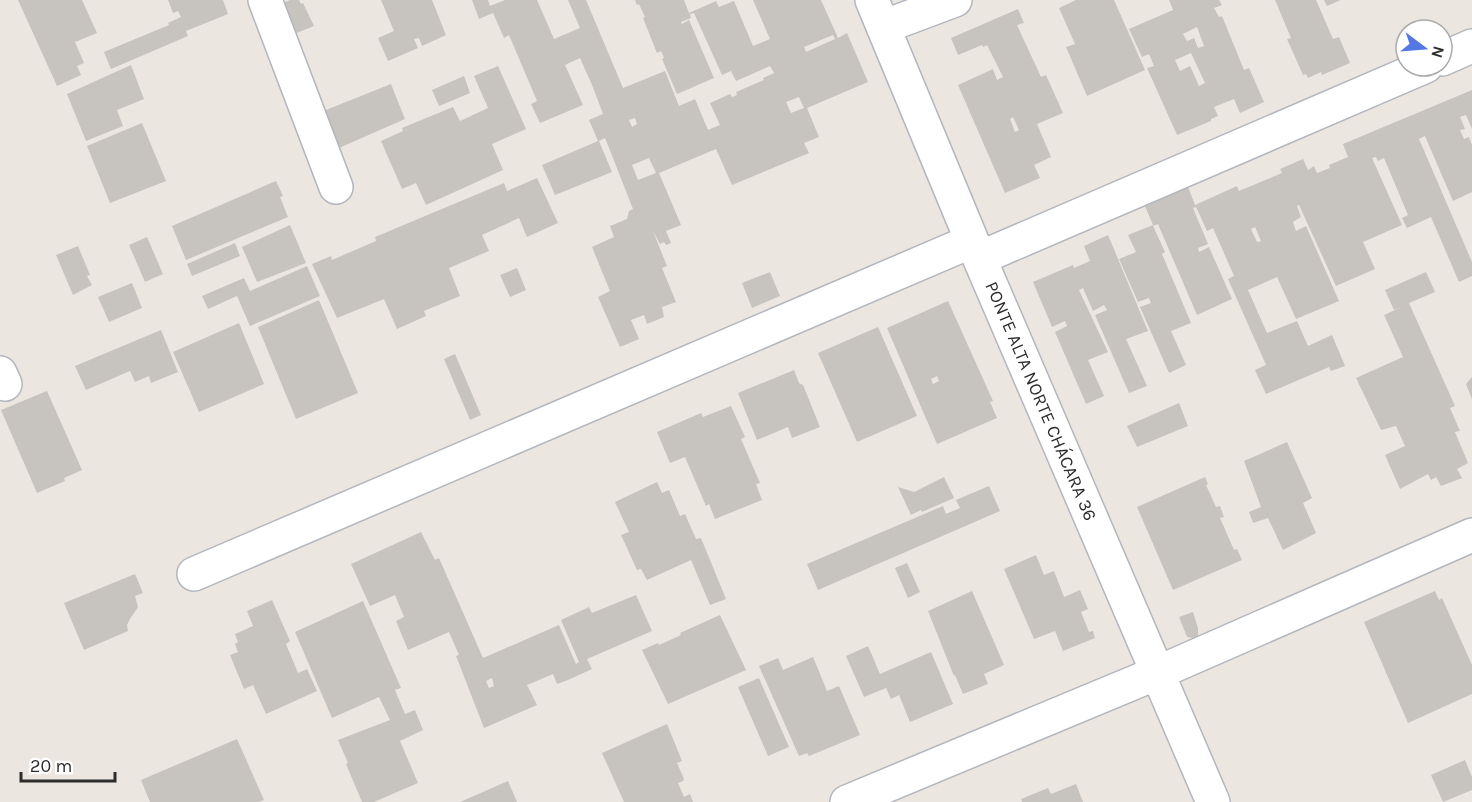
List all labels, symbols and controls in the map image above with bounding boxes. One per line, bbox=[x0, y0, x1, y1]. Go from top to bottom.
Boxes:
north arrow bbox=[1394, 18, 1454, 78]
text: N bbox=[1427, 44, 1449, 60]
street label: PONTE ALTA NORTE CHÁCARA 36 bbox=[981, 278, 1102, 524]
scale bar bbox=[21, 745, 116, 783]
text: 20 m bbox=[30, 755, 72, 777]

